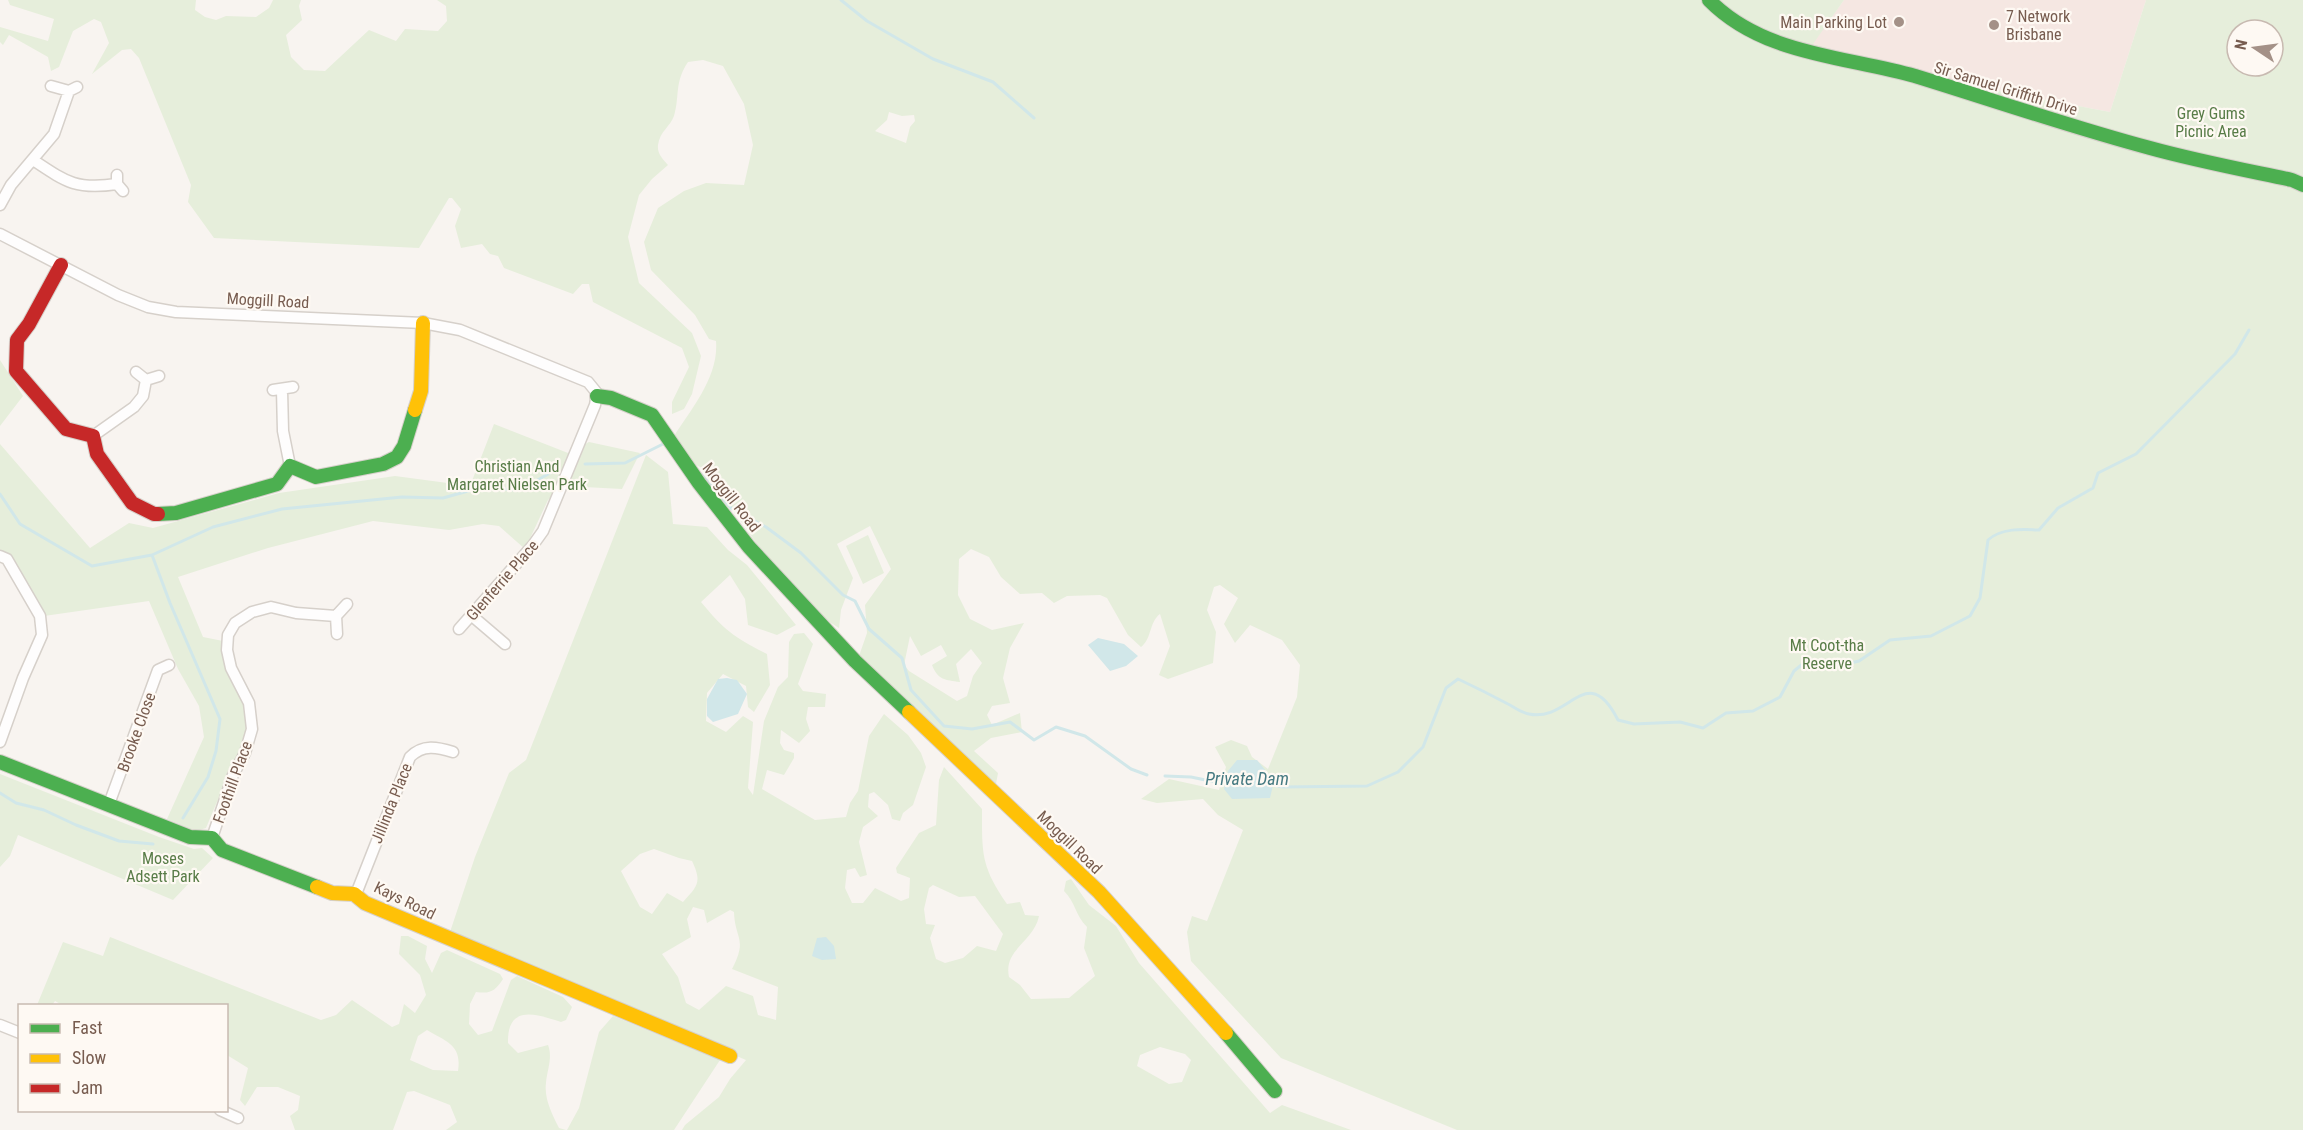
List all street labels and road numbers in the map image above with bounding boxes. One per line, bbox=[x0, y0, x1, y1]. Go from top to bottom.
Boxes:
street label: Sir Samuel Griffith Drive bbox=[1932, 58, 2080, 119]
street label: Moggill Road bbox=[226, 289, 310, 312]
street label: Moggill Road bbox=[699, 459, 765, 536]
street label: Glenferrie Place bbox=[462, 536, 542, 624]
street label: Brooke Close bbox=[113, 690, 160, 775]
street label: Foothill Place bbox=[209, 739, 256, 826]
street label: Jillinda Place bbox=[367, 760, 416, 846]
street label: Moggill Road bbox=[1033, 807, 1106, 878]
street label: Kays Road bbox=[371, 877, 439, 923]

